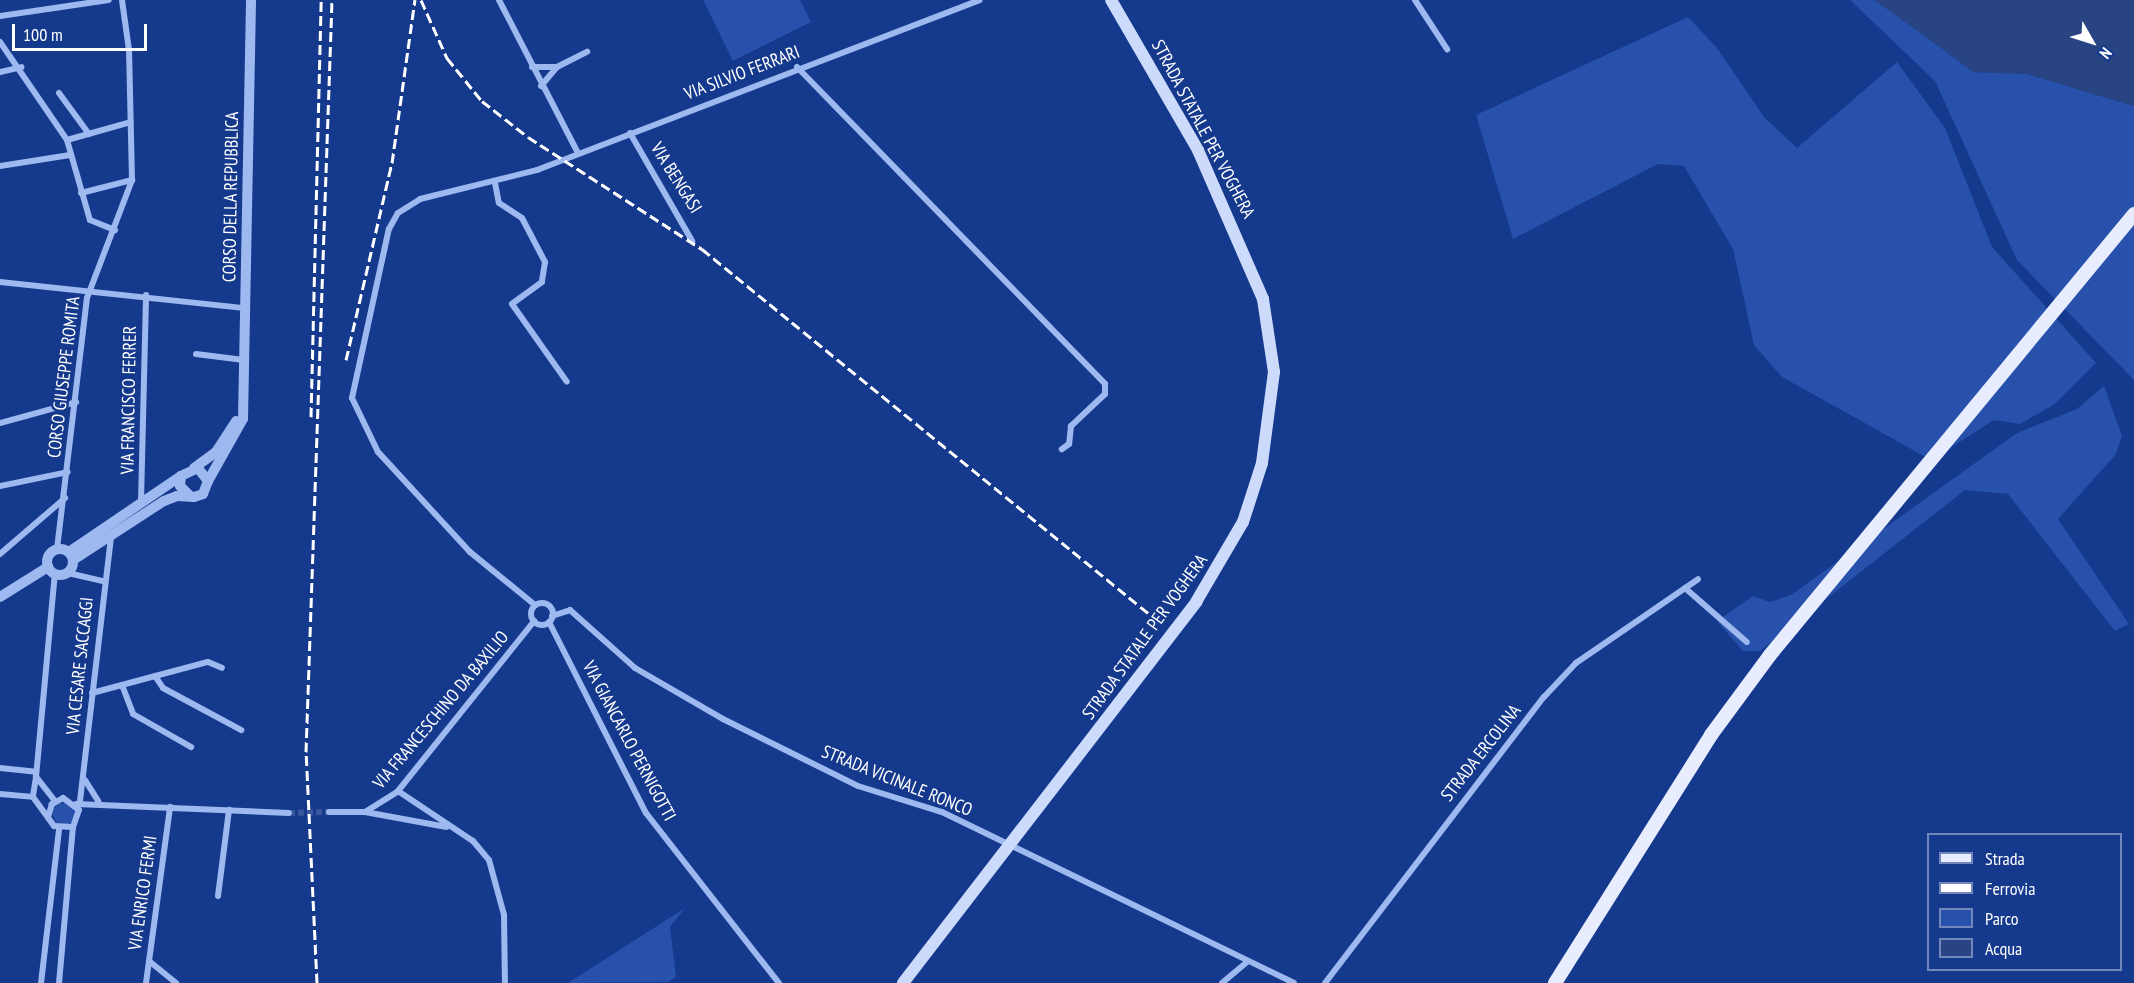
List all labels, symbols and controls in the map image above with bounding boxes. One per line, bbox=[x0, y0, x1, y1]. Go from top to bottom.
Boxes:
scale bar bbox=[15, 12, 150, 50]
north arrow bbox=[2062, 12, 2122, 72]
text: 100 m bbox=[23, 23, 63, 46]
street label: STRADA STATALE PER VOGHERA bbox=[1147, 36, 1259, 222]
street label: VIA SILVIO FERRARI bbox=[681, 41, 803, 105]
text: N bbox=[2096, 44, 2116, 63]
street label: CORSO DELLA REPUBBLICA bbox=[219, 111, 243, 283]
street label: VIA BENGASI bbox=[646, 138, 706, 218]
street label: CORSO GIUSEPPE ROMITA bbox=[43, 295, 85, 459]
street label: VIA FRANCISCO FERRER bbox=[117, 325, 141, 475]
street label: STRADA STATALE PER VOGHERA bbox=[1078, 550, 1212, 724]
street label: VIA CESARE SACCAGGI bbox=[62, 596, 98, 736]
street label: VIA FRANCESCHINO DA BAXILIO bbox=[368, 626, 514, 794]
street label: VIA GIANCARLO PERNIGOTTI bbox=[578, 657, 680, 825]
street label: STRADA ERCOLINA bbox=[1436, 700, 1526, 806]
street label: STRADA VICINALE RONCO bbox=[818, 741, 976, 821]
legend bbox=[1927, 833, 2122, 971]
street label: VIA ENRICO FERMI bbox=[124, 834, 162, 952]
text: Strada bbox=[1985, 847, 2025, 870]
text: Ferrovia bbox=[1985, 877, 2035, 900]
text: Parco bbox=[1985, 907, 2019, 930]
text: Acqua bbox=[1985, 937, 2022, 960]

